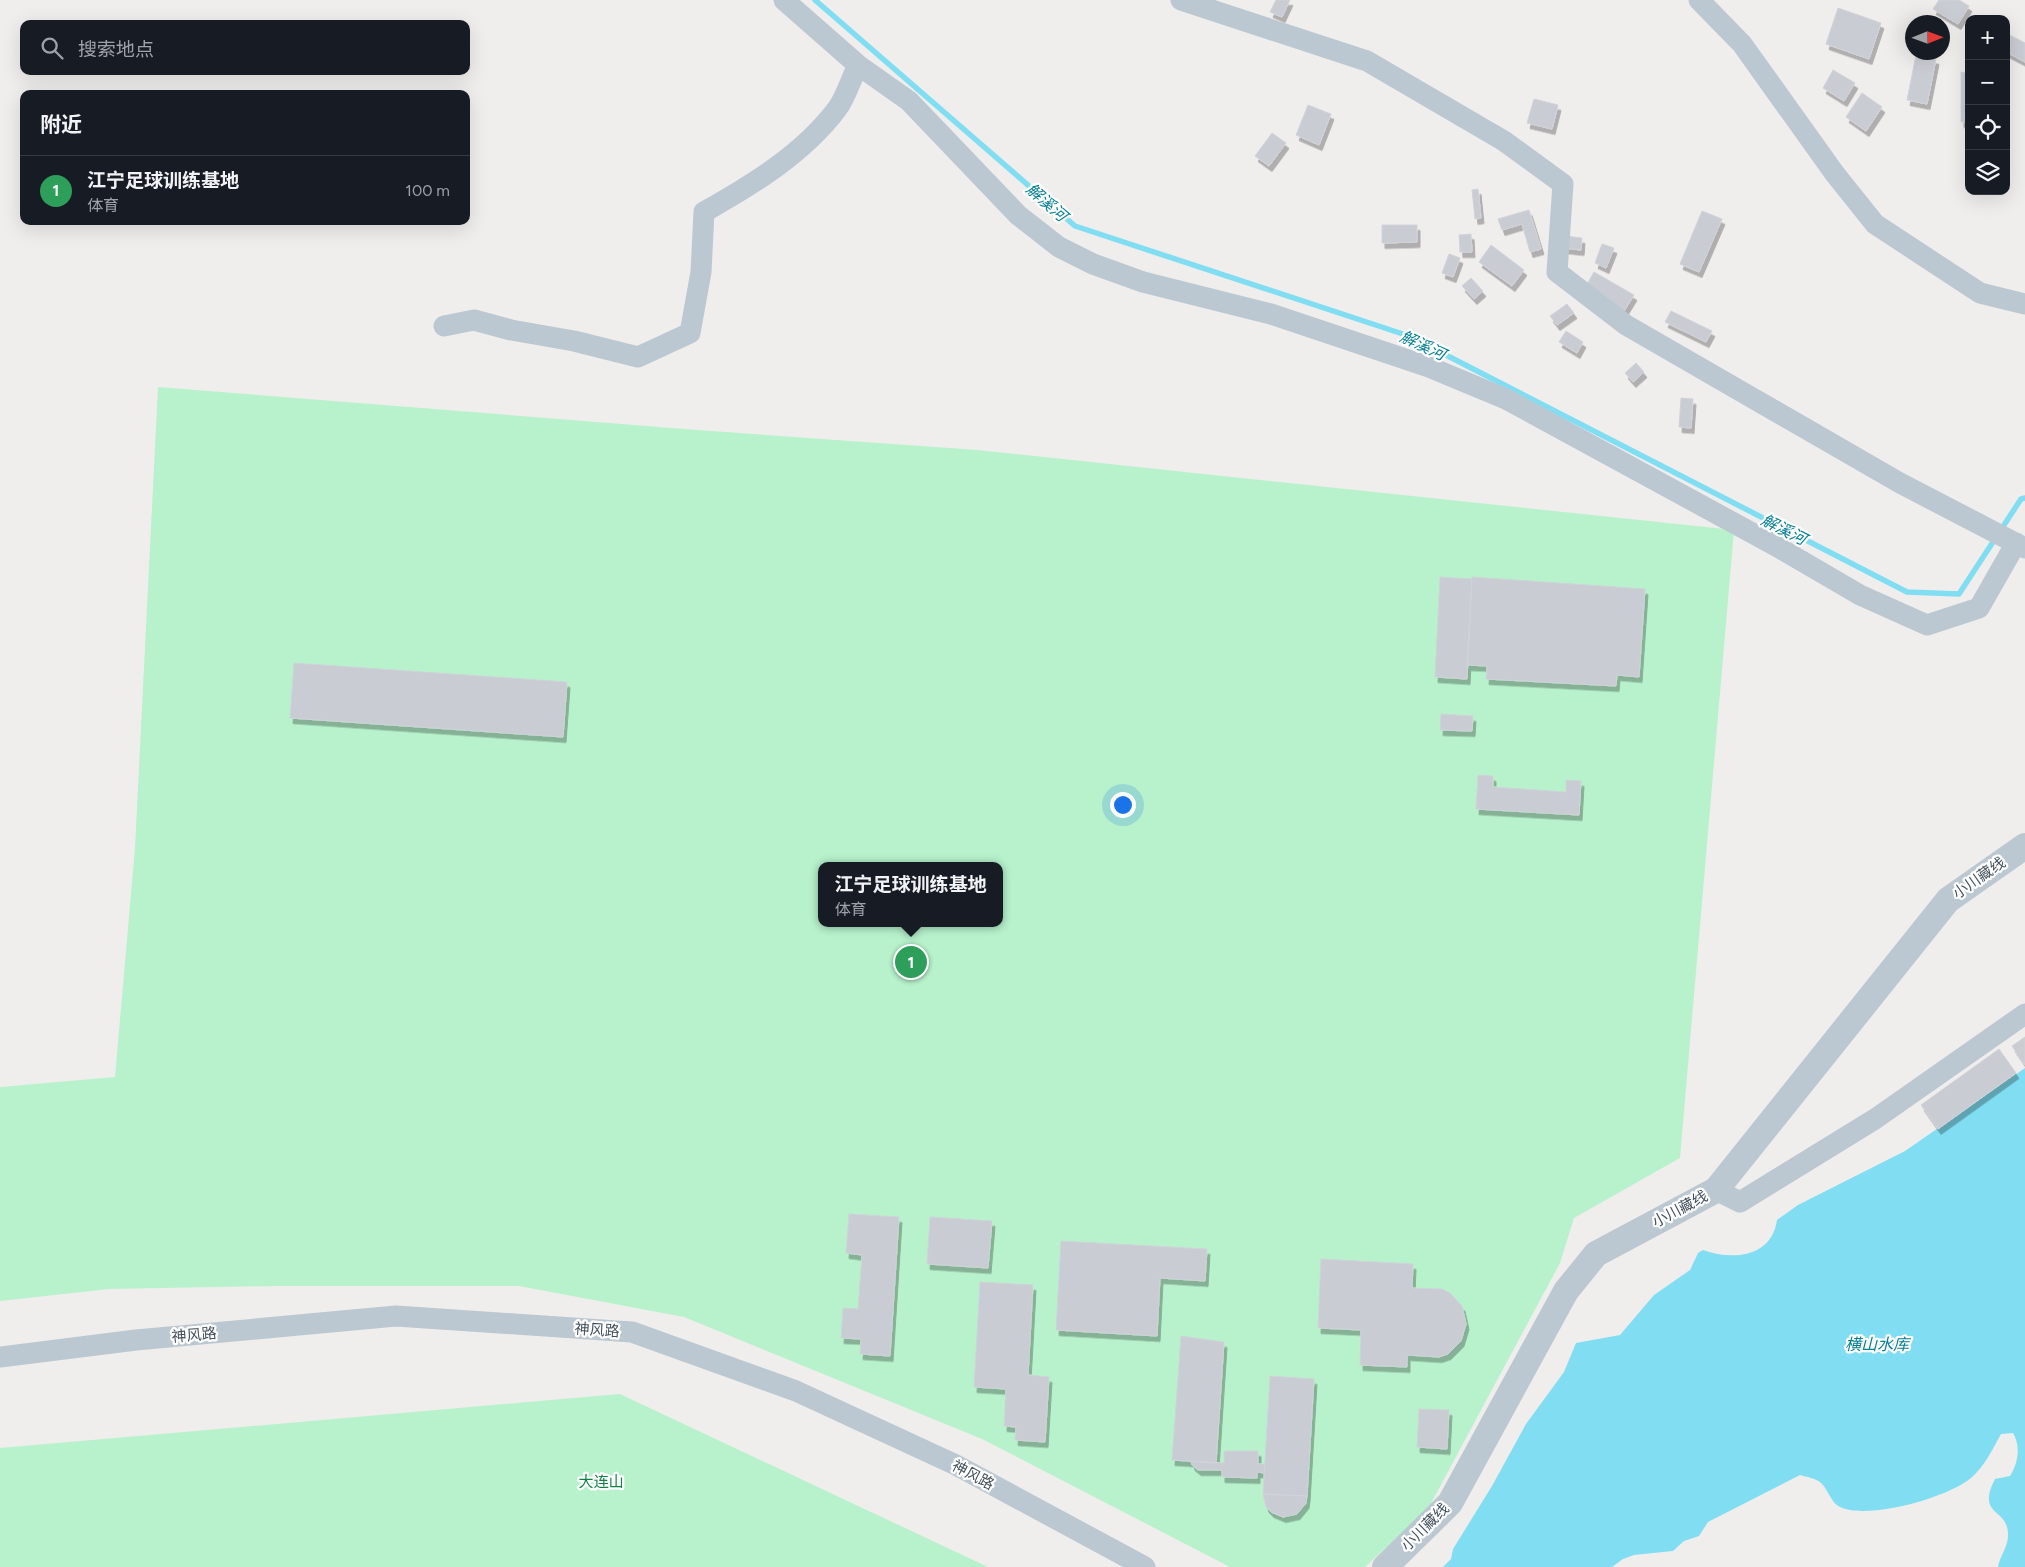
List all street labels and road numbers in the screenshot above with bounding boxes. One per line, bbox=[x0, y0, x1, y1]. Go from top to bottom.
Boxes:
street label: 小川藏线 bbox=[1949, 853, 2009, 903]
street label: 小川藏线 bbox=[1649, 1187, 1711, 1231]
street label: 神风路 bbox=[574, 1319, 620, 1341]
street label: 神风路 bbox=[171, 1324, 217, 1346]
street label: 神风路 bbox=[949, 1456, 997, 1494]
street label: 小川藏线 bbox=[1397, 1499, 1453, 1555]

